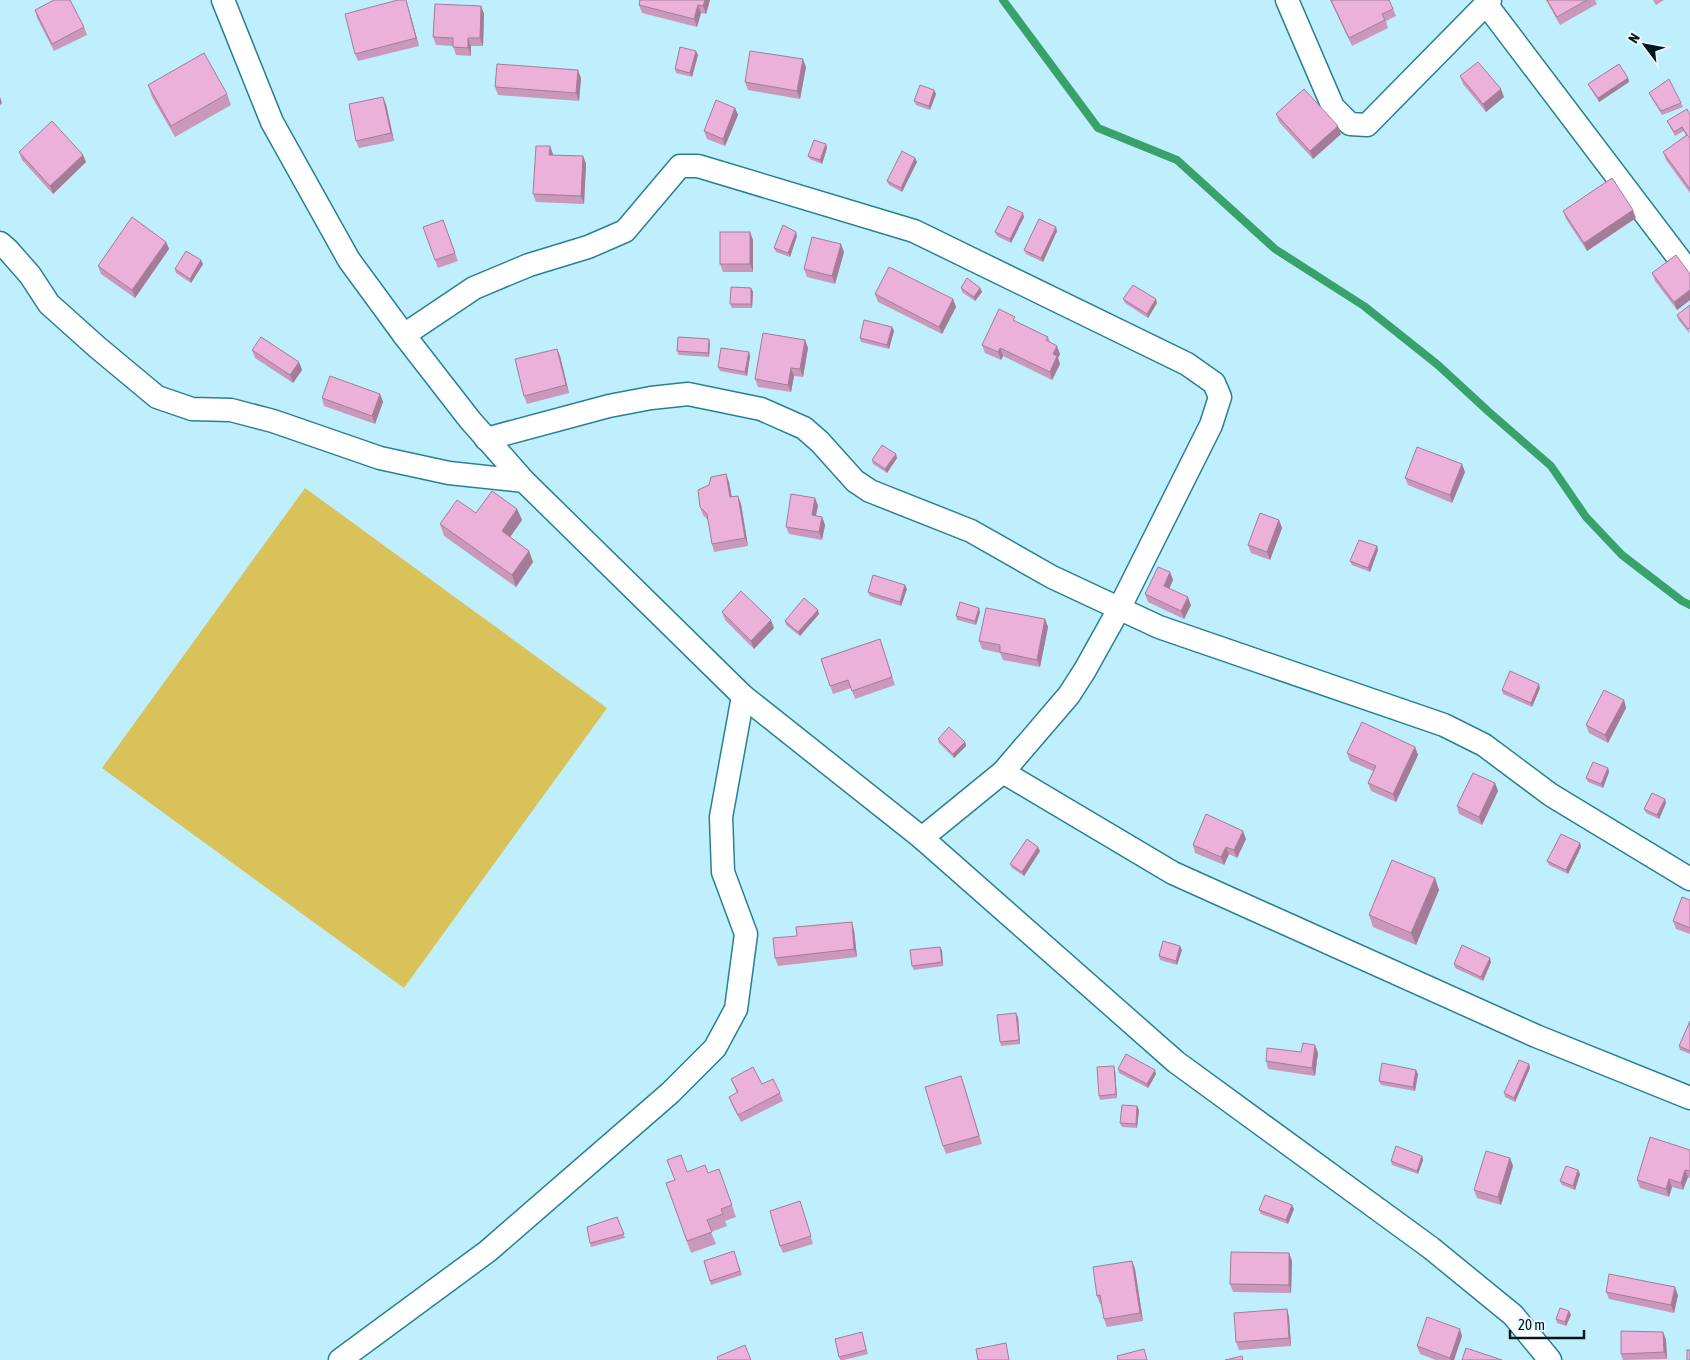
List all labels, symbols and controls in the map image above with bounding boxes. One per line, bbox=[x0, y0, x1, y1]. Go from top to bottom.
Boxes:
north arrow bbox=[1620, 20, 1670, 70]
text: N bbox=[1625, 30, 1643, 46]
scale bar bbox=[1510, 1308, 1584, 1340]
text: 20 m bbox=[1518, 1316, 1545, 1333]

